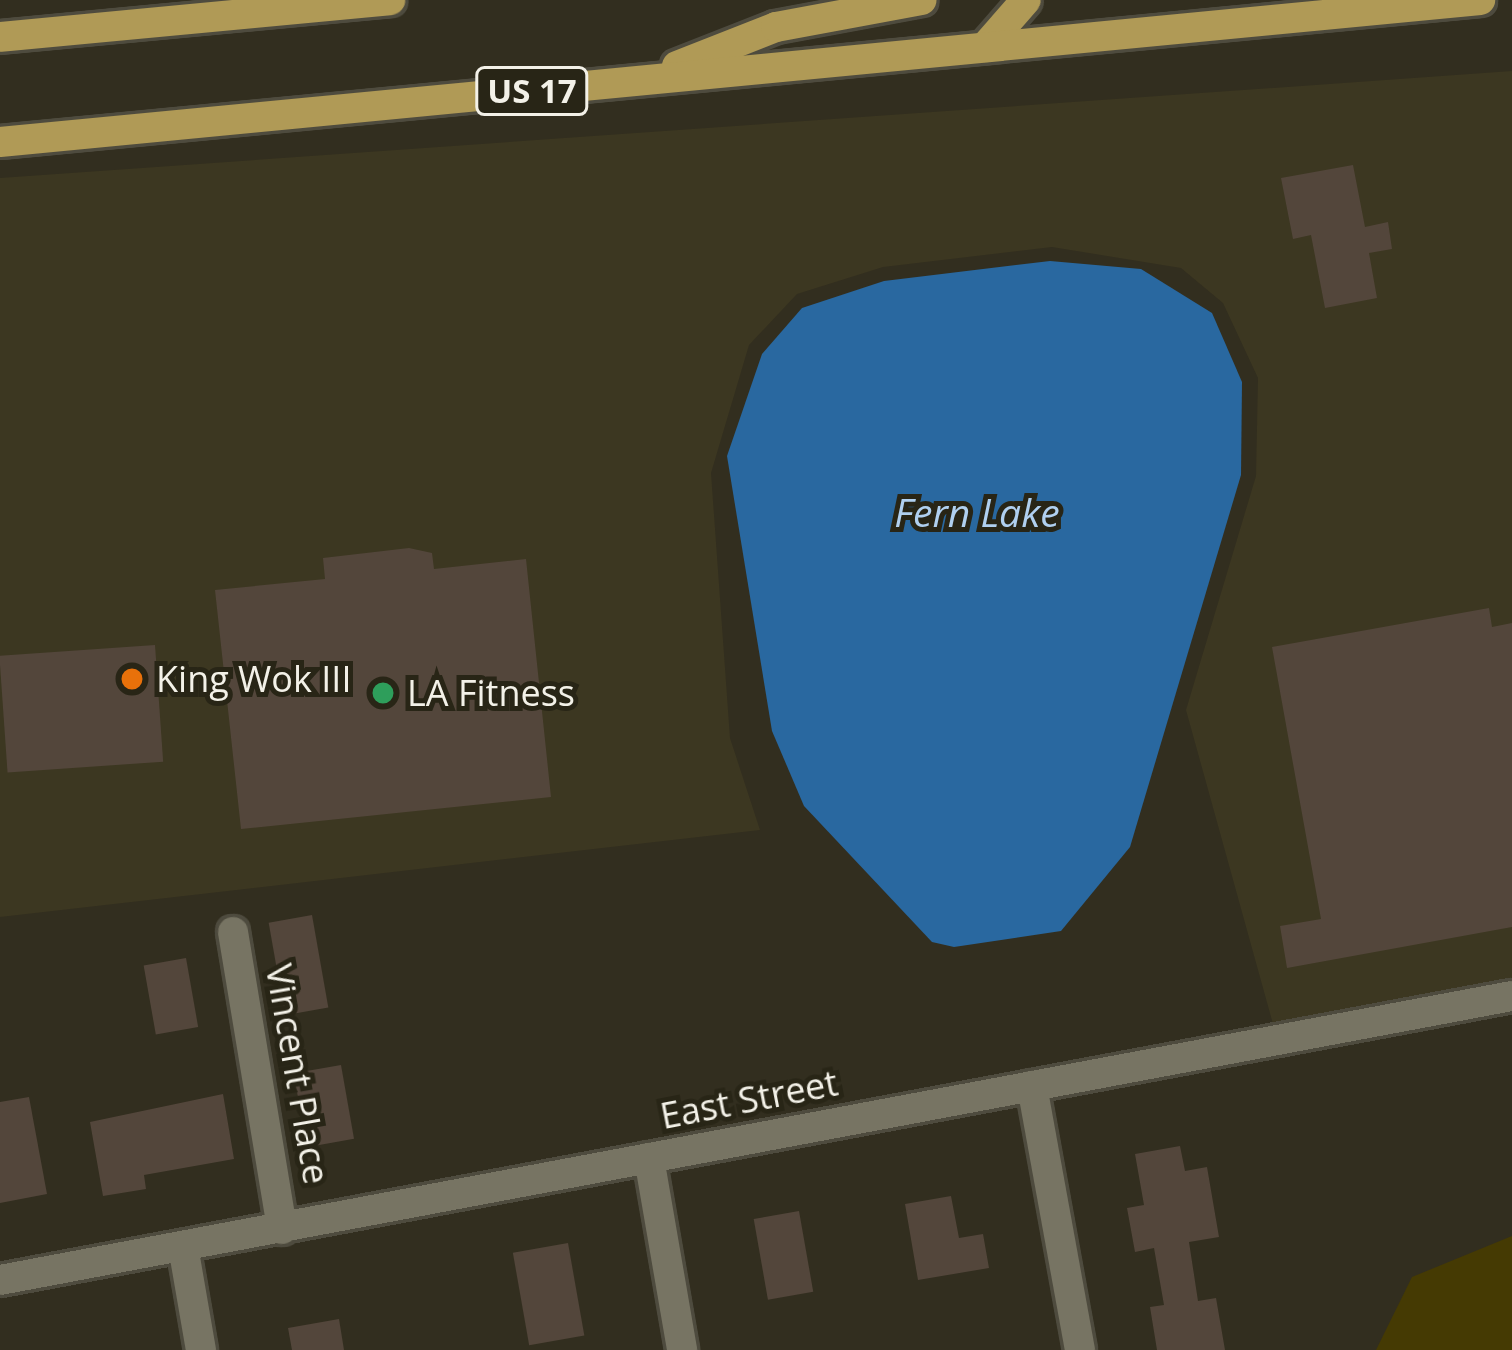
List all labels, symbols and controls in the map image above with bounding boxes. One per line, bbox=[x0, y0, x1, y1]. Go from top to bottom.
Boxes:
road number: US 17 bbox=[475, 64, 589, 118]
water label: Fern Lake bbox=[894, 489, 1060, 535]
place label: King Wok III bbox=[156, 657, 351, 701]
marker: King Wok III bbox=[119, 666, 145, 692]
place label: LA Fitness bbox=[407, 671, 575, 715]
marker: LA Fitness bbox=[370, 680, 396, 706]
street label: Vincent Place bbox=[257, 961, 339, 1187]
street label: East Street bbox=[657, 1061, 841, 1137]

